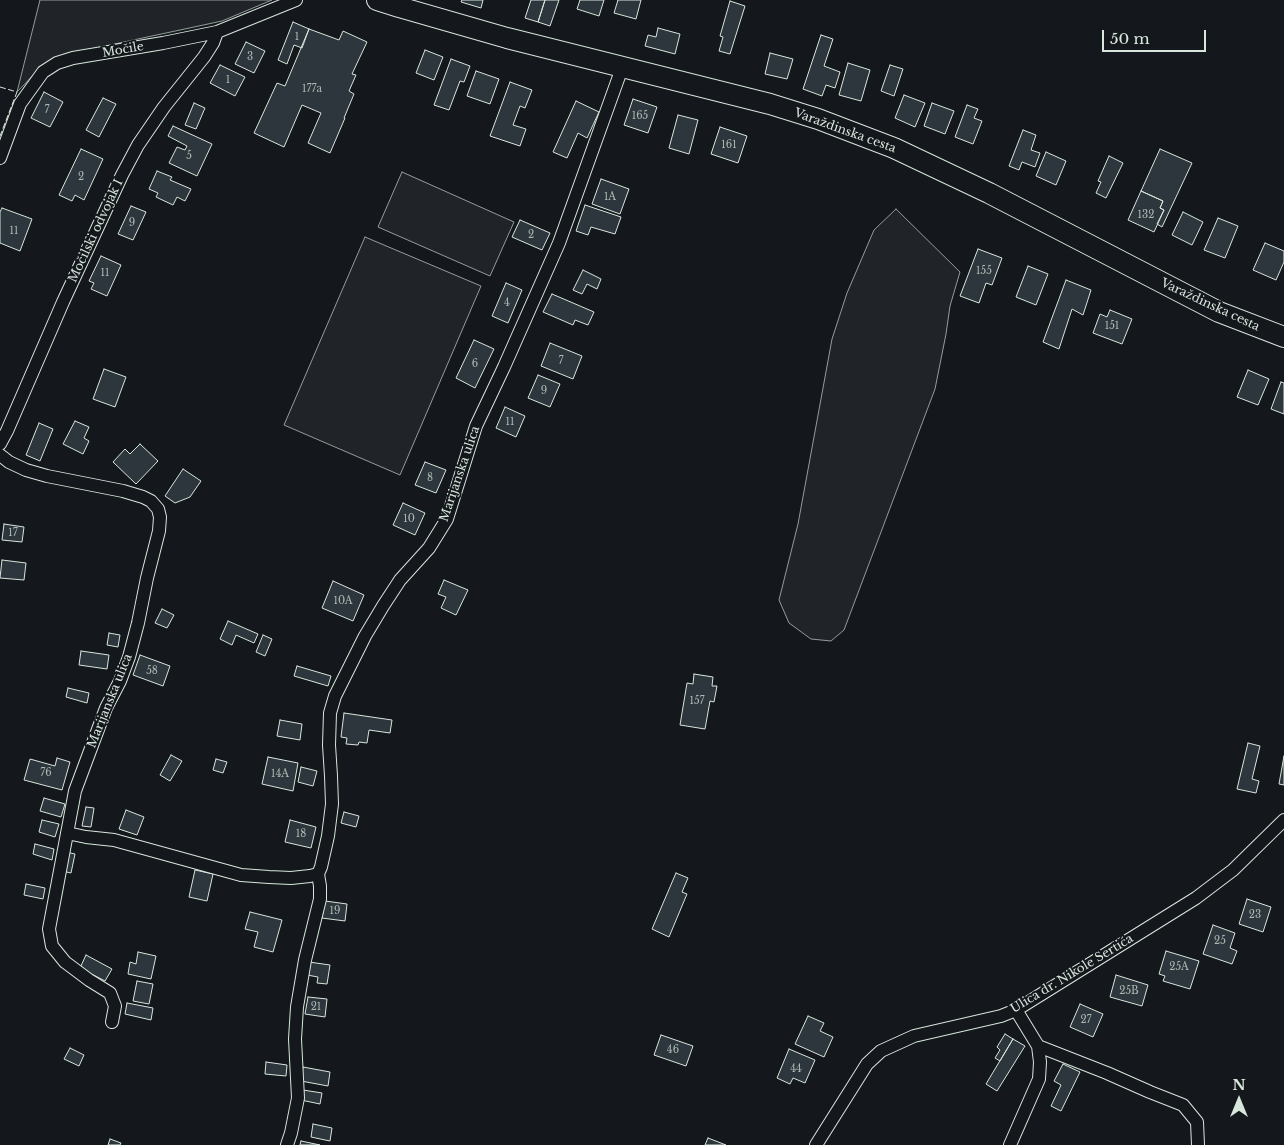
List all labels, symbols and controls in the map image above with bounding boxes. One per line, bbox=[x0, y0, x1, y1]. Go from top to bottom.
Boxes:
scale bar bbox=[1104, 20, 1208, 52]
text: 50 m bbox=[1110, 29, 1150, 48]
house number: 1 bbox=[295, 31, 299, 43]
street label: Močile bbox=[101, 39, 145, 61]
house number: 3 bbox=[247, 51, 253, 63]
house number: 1 bbox=[226, 74, 230, 86]
house number: 177a bbox=[302, 83, 322, 95]
house number: 7 bbox=[44, 104, 50, 116]
street label: Varaždinska cesta bbox=[792, 106, 898, 156]
house number: 165 bbox=[632, 110, 648, 122]
house number: 161 bbox=[721, 139, 737, 151]
house number: 5 bbox=[186, 150, 192, 162]
house number: 2 bbox=[78, 171, 84, 183]
street label: Močilski odvojak I bbox=[66, 177, 126, 285]
house number: 1A bbox=[604, 191, 616, 203]
house number: 132 bbox=[1138, 209, 1154, 221]
house number: 9 bbox=[129, 217, 135, 229]
house number: 11 bbox=[10, 225, 18, 237]
house number: 2 bbox=[528, 229, 534, 241]
house number: 155 bbox=[976, 265, 992, 277]
house number: 11 bbox=[101, 267, 109, 279]
street label: Varaždinska cesta bbox=[1158, 276, 1262, 334]
house number: 4 bbox=[504, 297, 510, 309]
house number: 151 bbox=[1105, 320, 1119, 332]
house number: 7 bbox=[558, 355, 564, 367]
house number: 6 bbox=[472, 358, 478, 370]
house number: 9 bbox=[541, 385, 547, 397]
house number: 11 bbox=[506, 416, 514, 428]
street label: Marijanska ulica bbox=[437, 424, 483, 524]
house number: 8 bbox=[427, 472, 433, 484]
house number: 10 bbox=[403, 513, 415, 525]
house number: 17 bbox=[8, 527, 18, 539]
house number: 10A bbox=[333, 595, 353, 607]
street label: Marijanska ulica bbox=[85, 652, 135, 750]
house number: 58 bbox=[146, 665, 158, 677]
house number: 157 bbox=[689, 695, 705, 707]
house number: 76 bbox=[40, 767, 52, 779]
house number: 14A bbox=[271, 768, 289, 780]
house number: 18 bbox=[296, 828, 306, 840]
house number: 19 bbox=[330, 905, 340, 917]
house number: 23 bbox=[1249, 909, 1261, 921]
street label: Ulica dr. Nikole Sertića bbox=[1008, 932, 1136, 1016]
house number: 25 bbox=[1214, 935, 1226, 947]
house number: 25A bbox=[1169, 961, 1189, 973]
house number: 25B bbox=[1119, 985, 1139, 997]
house number: 21 bbox=[311, 1001, 321, 1013]
house number: 27 bbox=[1080, 1014, 1092, 1026]
house number: 46 bbox=[667, 1044, 679, 1056]
house number: 44 bbox=[790, 1063, 802, 1075]
north arrow bbox=[1214, 1075, 1264, 1125]
text: N bbox=[1232, 1076, 1246, 1094]

